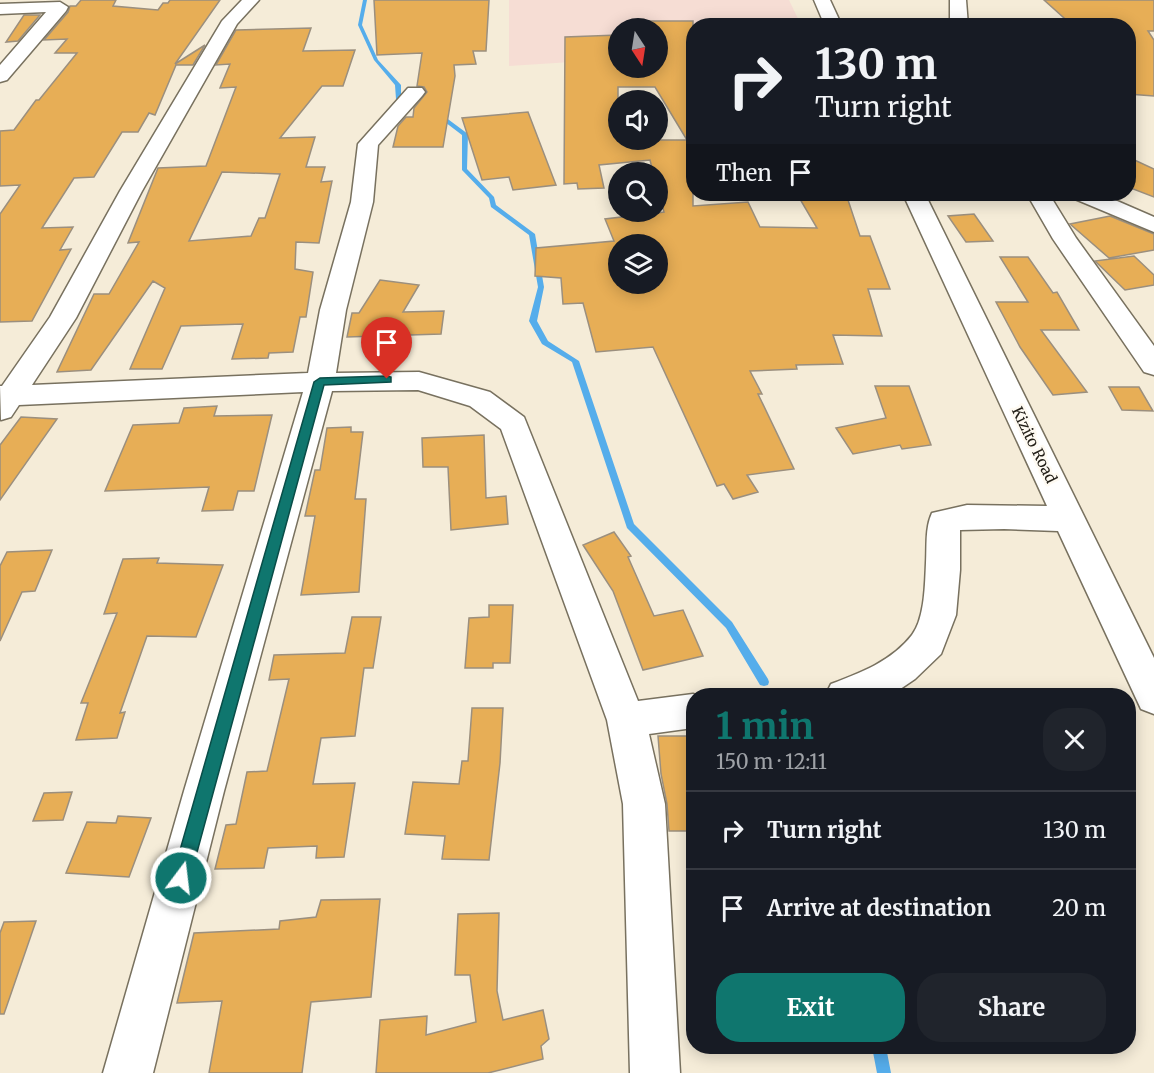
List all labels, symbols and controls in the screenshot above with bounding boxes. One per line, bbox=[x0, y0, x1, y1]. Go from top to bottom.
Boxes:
north arrow bbox=[608, 18, 668, 78]
map controls bbox=[608, 18, 668, 294]
text: 130 m bbox=[815, 38, 937, 90]
icon: right bbox=[716, 42, 794, 120]
button: sound bbox=[608, 90, 668, 150]
text: Turn right bbox=[815, 90, 952, 124]
icon: arrive bbox=[784, 156, 817, 189]
text: Then bbox=[716, 159, 772, 187]
button: search bbox=[608, 162, 668, 222]
button: layers bbox=[608, 234, 668, 294]
pin bbox=[361, 317, 412, 379]
icon: arrive bbox=[370, 326, 403, 359]
street label: Kizito Road bbox=[1008, 403, 1061, 486]
text: 1 min bbox=[716, 704, 814, 749]
button: close bbox=[1043, 708, 1106, 771]
text: 150 m · 12:11 bbox=[716, 749, 827, 774]
icon: right bbox=[716, 814, 749, 847]
text: Turn right bbox=[767, 816, 881, 844]
text: 130 m bbox=[1043, 816, 1106, 844]
position arrow bbox=[149, 846, 213, 910]
icon: arrive bbox=[716, 892, 749, 925]
text: Arrive at destination bbox=[767, 894, 991, 922]
text: 20 m bbox=[1052, 894, 1106, 922]
button: Exit bbox=[716, 973, 905, 1042]
button: Share bbox=[917, 973, 1106, 1042]

